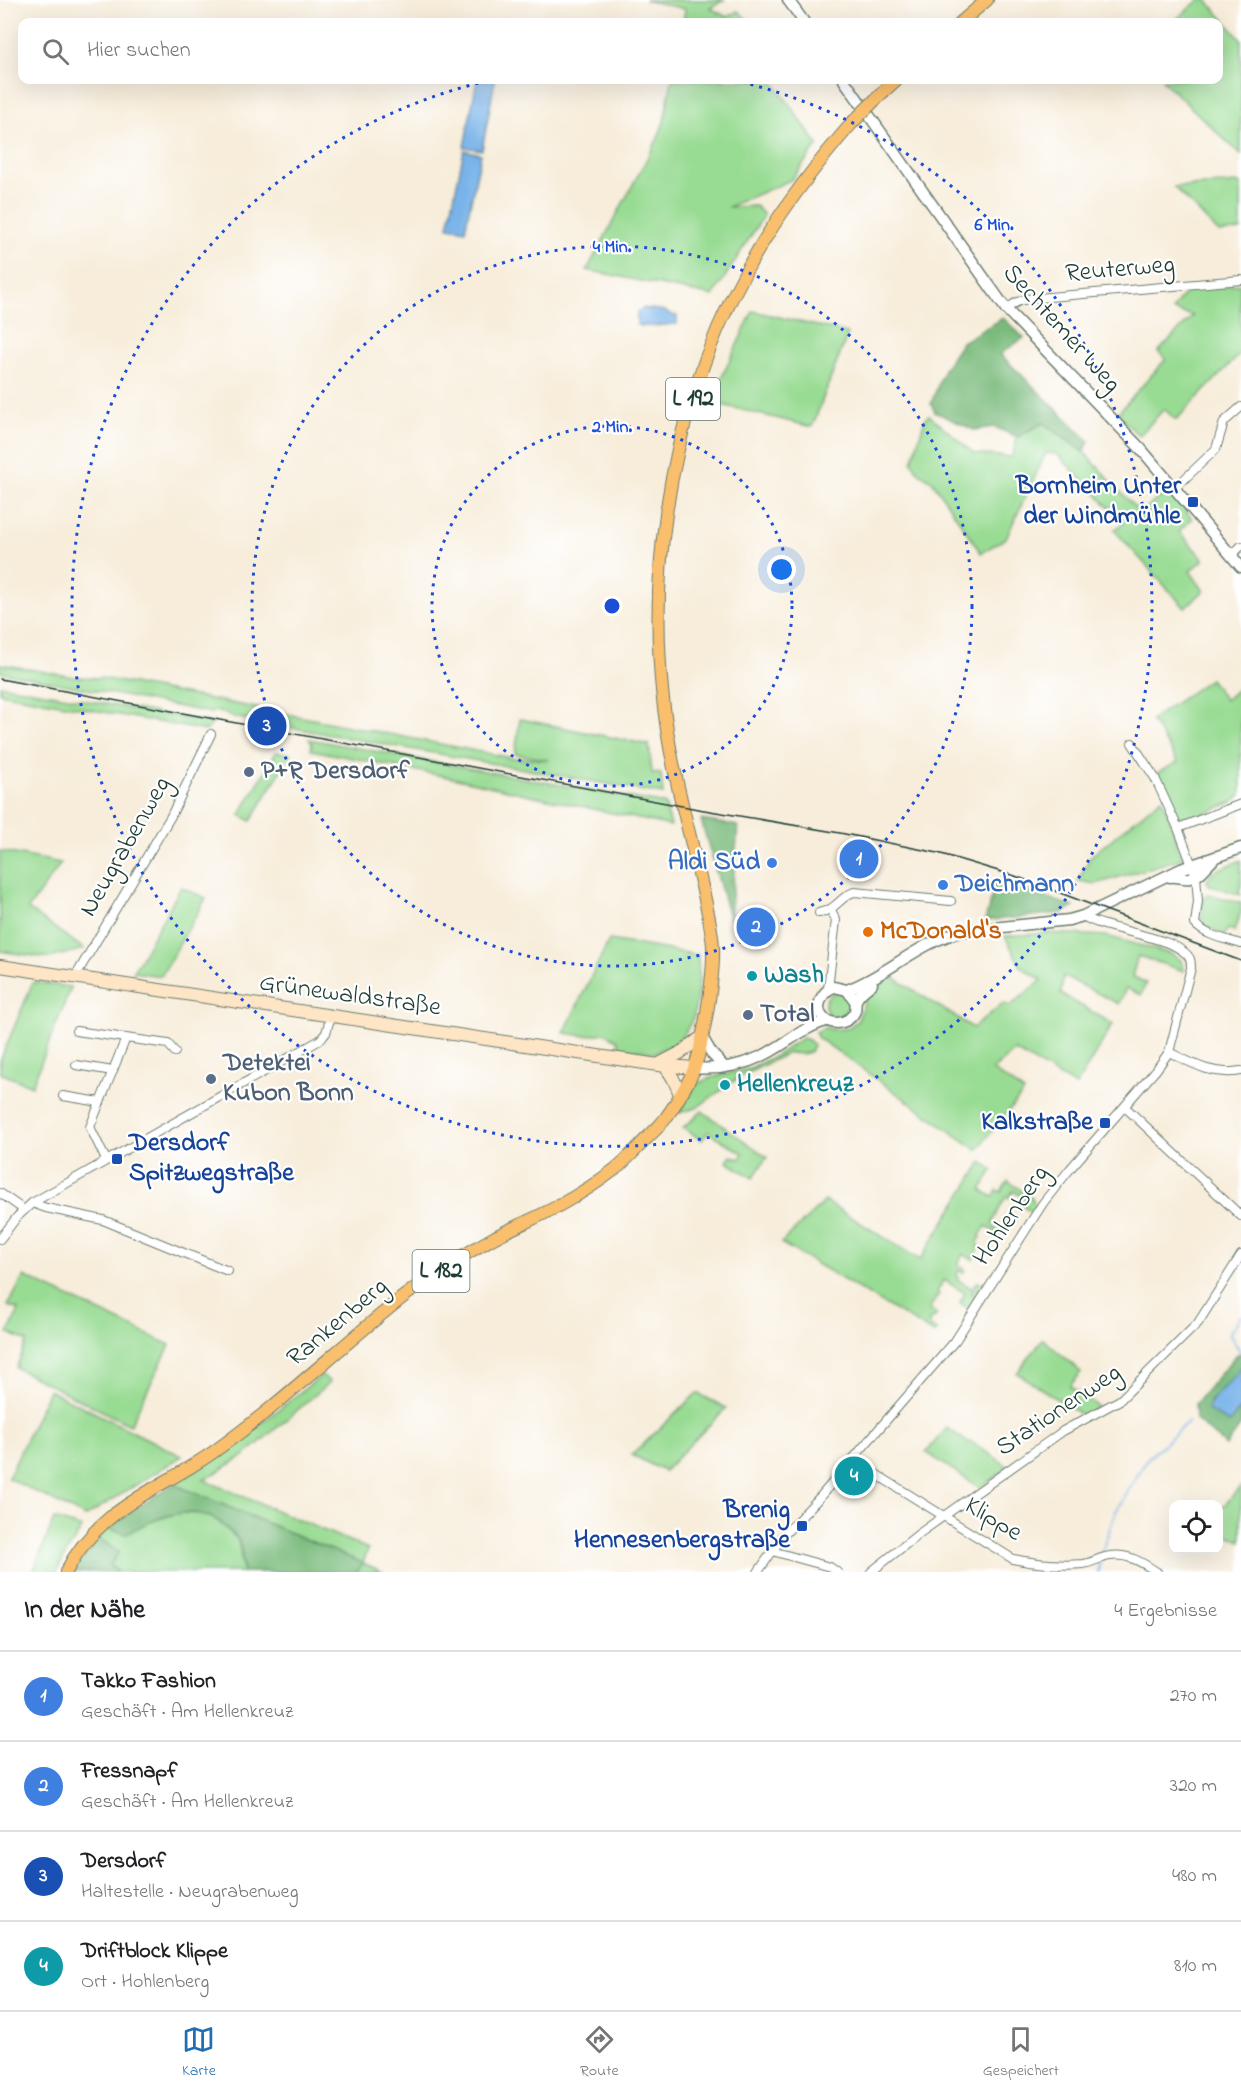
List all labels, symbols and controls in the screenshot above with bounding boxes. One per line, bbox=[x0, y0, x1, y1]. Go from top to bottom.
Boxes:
search box bbox=[18, 18, 1223, 84]
icon: search bbox=[39, 35, 72, 68]
text: Hier suchen bbox=[87, 35, 191, 67]
text: 6 Min. bbox=[974, 213, 1014, 239]
text: 4 Min. bbox=[593, 235, 632, 261]
street label: Reuterweg bbox=[1064, 246, 1176, 294]
street label: Sechtemer Weg bbox=[993, 256, 1129, 402]
road number: L 192 bbox=[666, 378, 720, 420]
text: 2 Min. bbox=[591, 415, 632, 441]
place label: Bornheim Unter der Windmühle bbox=[1015, 468, 1182, 536]
marker: Bornheim Unter der Windmühle bbox=[1186, 495, 1200, 509]
your location bbox=[767, 555, 796, 584]
centre of rings bbox=[602, 596, 622, 616]
pin: 3 bbox=[248, 704, 286, 748]
place label: P+R Dersdorf bbox=[261, 753, 410, 791]
marker: P+R Dersdorf bbox=[242, 765, 256, 779]
street label: Neugrabenweg bbox=[70, 770, 182, 924]
pin: 1 bbox=[840, 836, 878, 882]
place label: Aldi Süd bbox=[668, 844, 760, 882]
marker: Aldi Süd bbox=[765, 856, 779, 870]
place label: Deichmann bbox=[954, 866, 1074, 904]
marker: Deichmann bbox=[936, 878, 950, 892]
pin: 2 bbox=[736, 904, 776, 950]
place label: McDonald's bbox=[880, 913, 1002, 951]
marker: McDonald's bbox=[861, 925, 875, 939]
place label: Wash bbox=[764, 957, 824, 995]
street label: Grünewaldstraße bbox=[257, 964, 444, 1028]
marker: Wash bbox=[745, 969, 759, 983]
place label: Total bbox=[760, 996, 815, 1034]
marker: Total bbox=[741, 1008, 755, 1022]
place label: Detektei Kubon Bonn bbox=[222, 1045, 354, 1113]
place label: Hellenkreuz bbox=[737, 1066, 855, 1104]
marker: Detektei Kubon Bonn bbox=[204, 1072, 218, 1086]
marker: Hellenkreuz bbox=[718, 1078, 732, 1092]
place label: Kalkstraße bbox=[981, 1104, 1094, 1142]
marker: Kalkstraße bbox=[1098, 1116, 1112, 1130]
place label: Dersdorf Spitzwegstraße bbox=[128, 1125, 295, 1194]
marker: Dersdorf Spitzwegstraße bbox=[110, 1152, 124, 1166]
street label: Hohlenberg bbox=[964, 1158, 1060, 1274]
road number: L 182 bbox=[412, 1250, 470, 1292]
street label: Rankenberg bbox=[279, 1269, 397, 1377]
street label: Stationenweg bbox=[989, 1355, 1129, 1467]
pin: 4 bbox=[834, 1454, 874, 1498]
street label: Klippe bbox=[957, 1488, 1029, 1552]
place label: Brenig Hennesenbergstraße bbox=[574, 1492, 791, 1561]
map controls bbox=[1169, 1500, 1223, 1554]
button: locate bbox=[1169, 1500, 1223, 1554]
marker: Brenig Hennesenbergstraße bbox=[795, 1519, 809, 1533]
text: In der Nähe bbox=[24, 1592, 145, 1630]
text: 4 Ergebnisse bbox=[1114, 1597, 1217, 1626]
text: Takko Fashion bbox=[81, 1666, 216, 1698]
text: 1 bbox=[40, 1682, 47, 1711]
text: 270 m bbox=[1170, 1682, 1217, 1711]
text: Geschäft · Am Hellenkreuz bbox=[81, 1698, 293, 1727]
text: Fressnapf bbox=[81, 1756, 177, 1788]
text: 2 bbox=[39, 1772, 48, 1801]
text: 320 m bbox=[1170, 1772, 1217, 1801]
text: Geschäft · Am Hellenkreuz bbox=[81, 1788, 293, 1817]
text: Dersdorf bbox=[81, 1846, 166, 1878]
text: 3 bbox=[39, 1862, 48, 1891]
text: 480 m bbox=[1172, 1862, 1217, 1891]
text: Haltestelle · Neugrabenweg bbox=[81, 1878, 299, 1907]
text: Driftblock Klippe bbox=[81, 1936, 228, 1968]
text: 4 bbox=[39, 1952, 48, 1981]
text: 810 m bbox=[1174, 1952, 1217, 1981]
text: Ort · Hohlenberg bbox=[81, 1968, 209, 1997]
tab: Karte bbox=[182, 2023, 216, 2083]
tab: Route bbox=[580, 2023, 619, 2083]
tab: Gespeichert bbox=[983, 2023, 1059, 2083]

